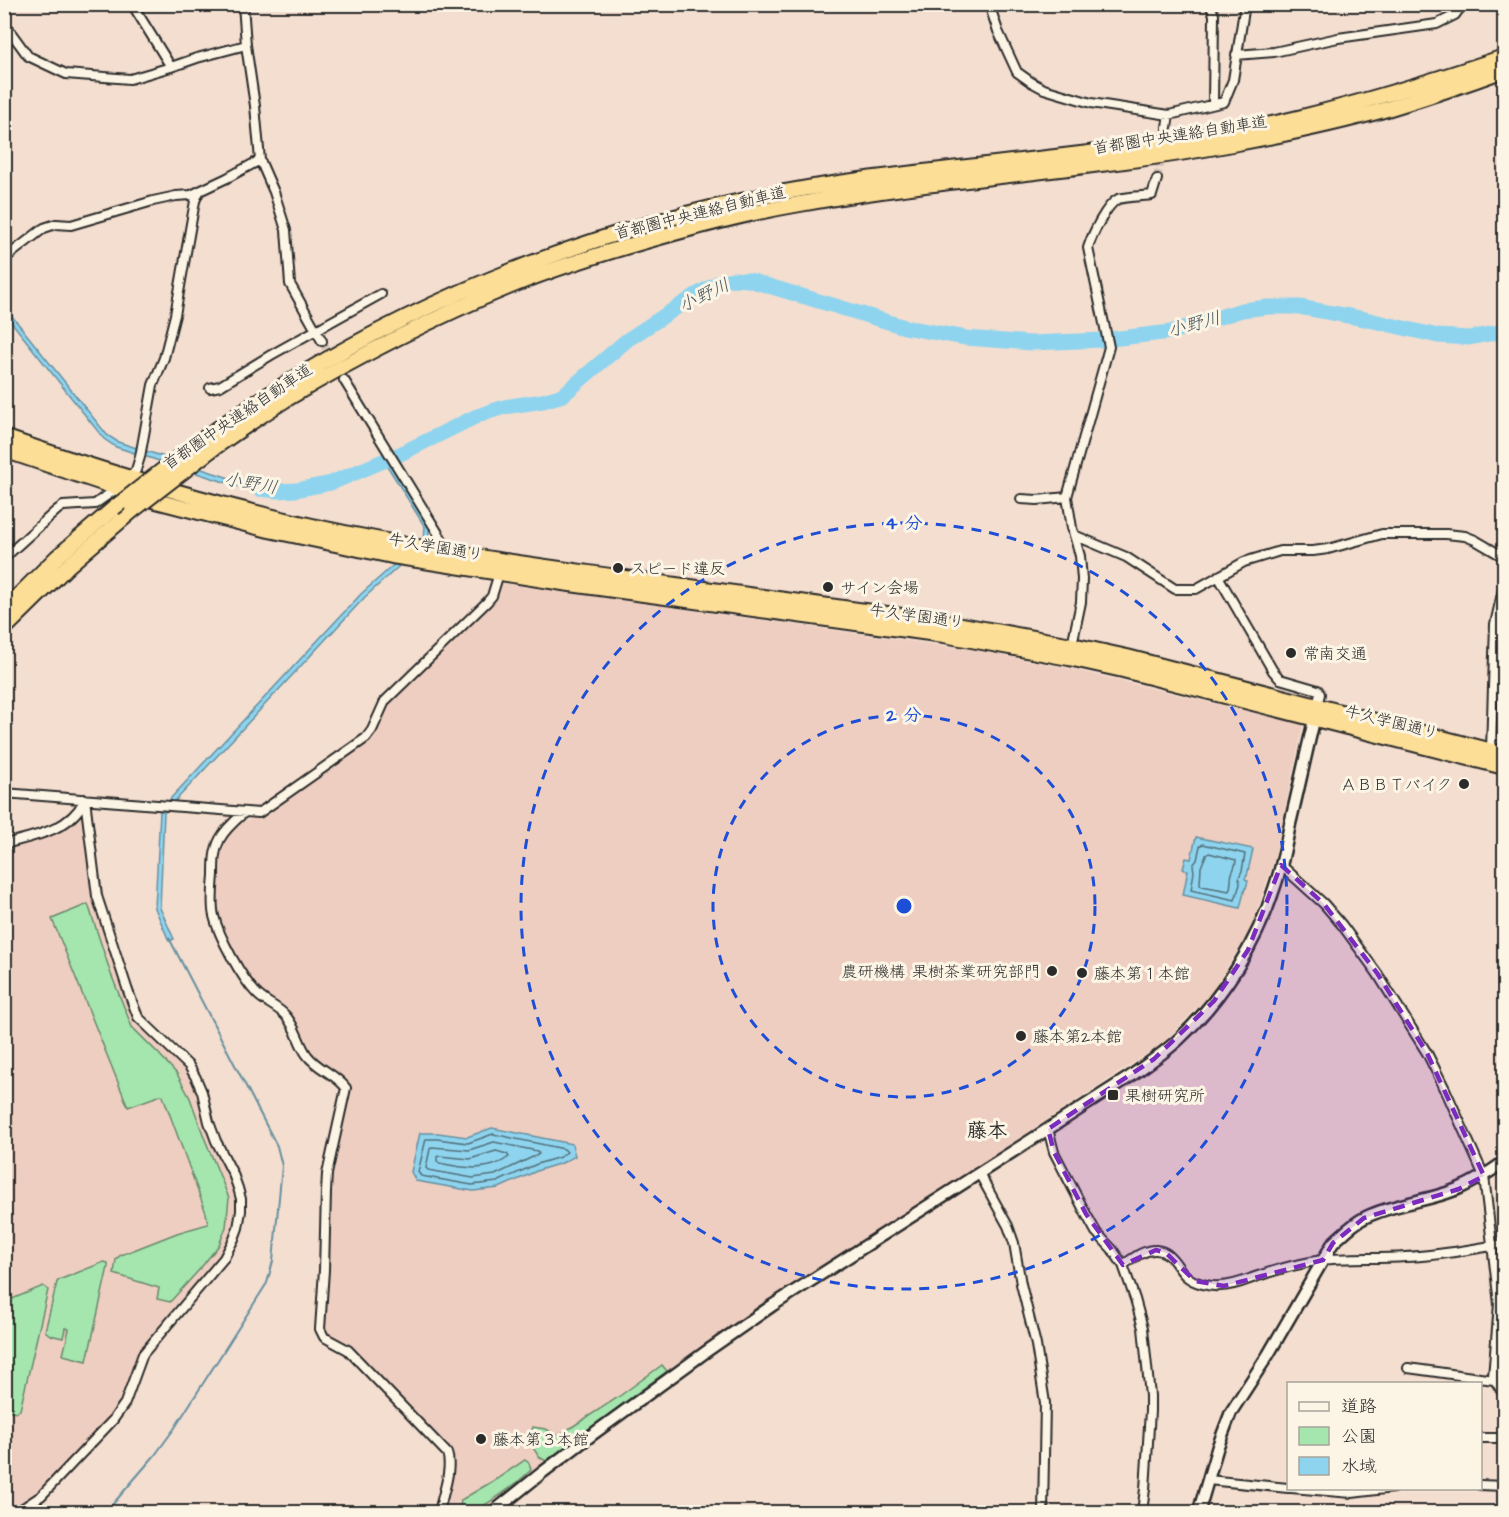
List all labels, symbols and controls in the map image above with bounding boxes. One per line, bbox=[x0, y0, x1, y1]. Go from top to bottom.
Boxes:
street label: 首都圏中央連絡自動車道 bbox=[1092, 110, 1269, 160]
street label: 首都圏中央連絡自動車道 bbox=[612, 181, 788, 245]
water label: 小野川 bbox=[674, 272, 734, 319]
water label: 小野川 bbox=[1165, 305, 1223, 344]
street label: 首都圏中央連絡自動車道 bbox=[158, 358, 317, 475]
water label: 小野川 bbox=[222, 466, 280, 500]
text: 4 分 bbox=[885, 511, 923, 536]
street label: 牛久学園通り bbox=[387, 528, 485, 566]
place label: スピード違反 bbox=[630, 558, 725, 580]
marker: スピード違反 bbox=[611, 561, 625, 575]
place label: サイン会場 bbox=[840, 577, 919, 599]
marker: サイン会場 bbox=[821, 580, 835, 594]
street label: 牛久学園通り bbox=[868, 598, 966, 634]
place label: 常南交通 bbox=[1303, 643, 1367, 665]
marker: 常南交通 bbox=[1284, 646, 1298, 660]
street label: 牛久学園通り bbox=[1343, 700, 1441, 744]
text: 2 分 bbox=[885, 703, 922, 728]
place label: ＡＢＢＴバイク bbox=[1341, 774, 1452, 796]
marker: ＡＢＢＴバイク bbox=[1457, 777, 1471, 791]
centre of rings bbox=[894, 896, 914, 916]
place label: 農研機構 果樹茶業研究部門 bbox=[842, 961, 1040, 983]
place label: 藤本第１本館 bbox=[1094, 963, 1190, 985]
marker: 農研機構 果樹茶業研究部門 bbox=[1045, 964, 1059, 978]
marker: 藤本第１本館 bbox=[1075, 966, 1089, 980]
place label: 藤本第2本館 bbox=[1033, 1026, 1122, 1048]
marker: 藤本第2本館 bbox=[1014, 1029, 1028, 1043]
place label: 果樹研究所 bbox=[1125, 1085, 1205, 1107]
marker: 果樹研究所 bbox=[1106, 1088, 1120, 1102]
district label: 藤本 bbox=[967, 1117, 1007, 1145]
legend bbox=[1287, 1382, 1482, 1490]
text: 道路 bbox=[1341, 1394, 1377, 1419]
text: 公園 bbox=[1341, 1424, 1377, 1449]
place label: 藤本第３本館 bbox=[493, 1429, 589, 1451]
marker: 藤本第３本館 bbox=[474, 1432, 488, 1446]
text: 水域 bbox=[1341, 1454, 1377, 1479]

